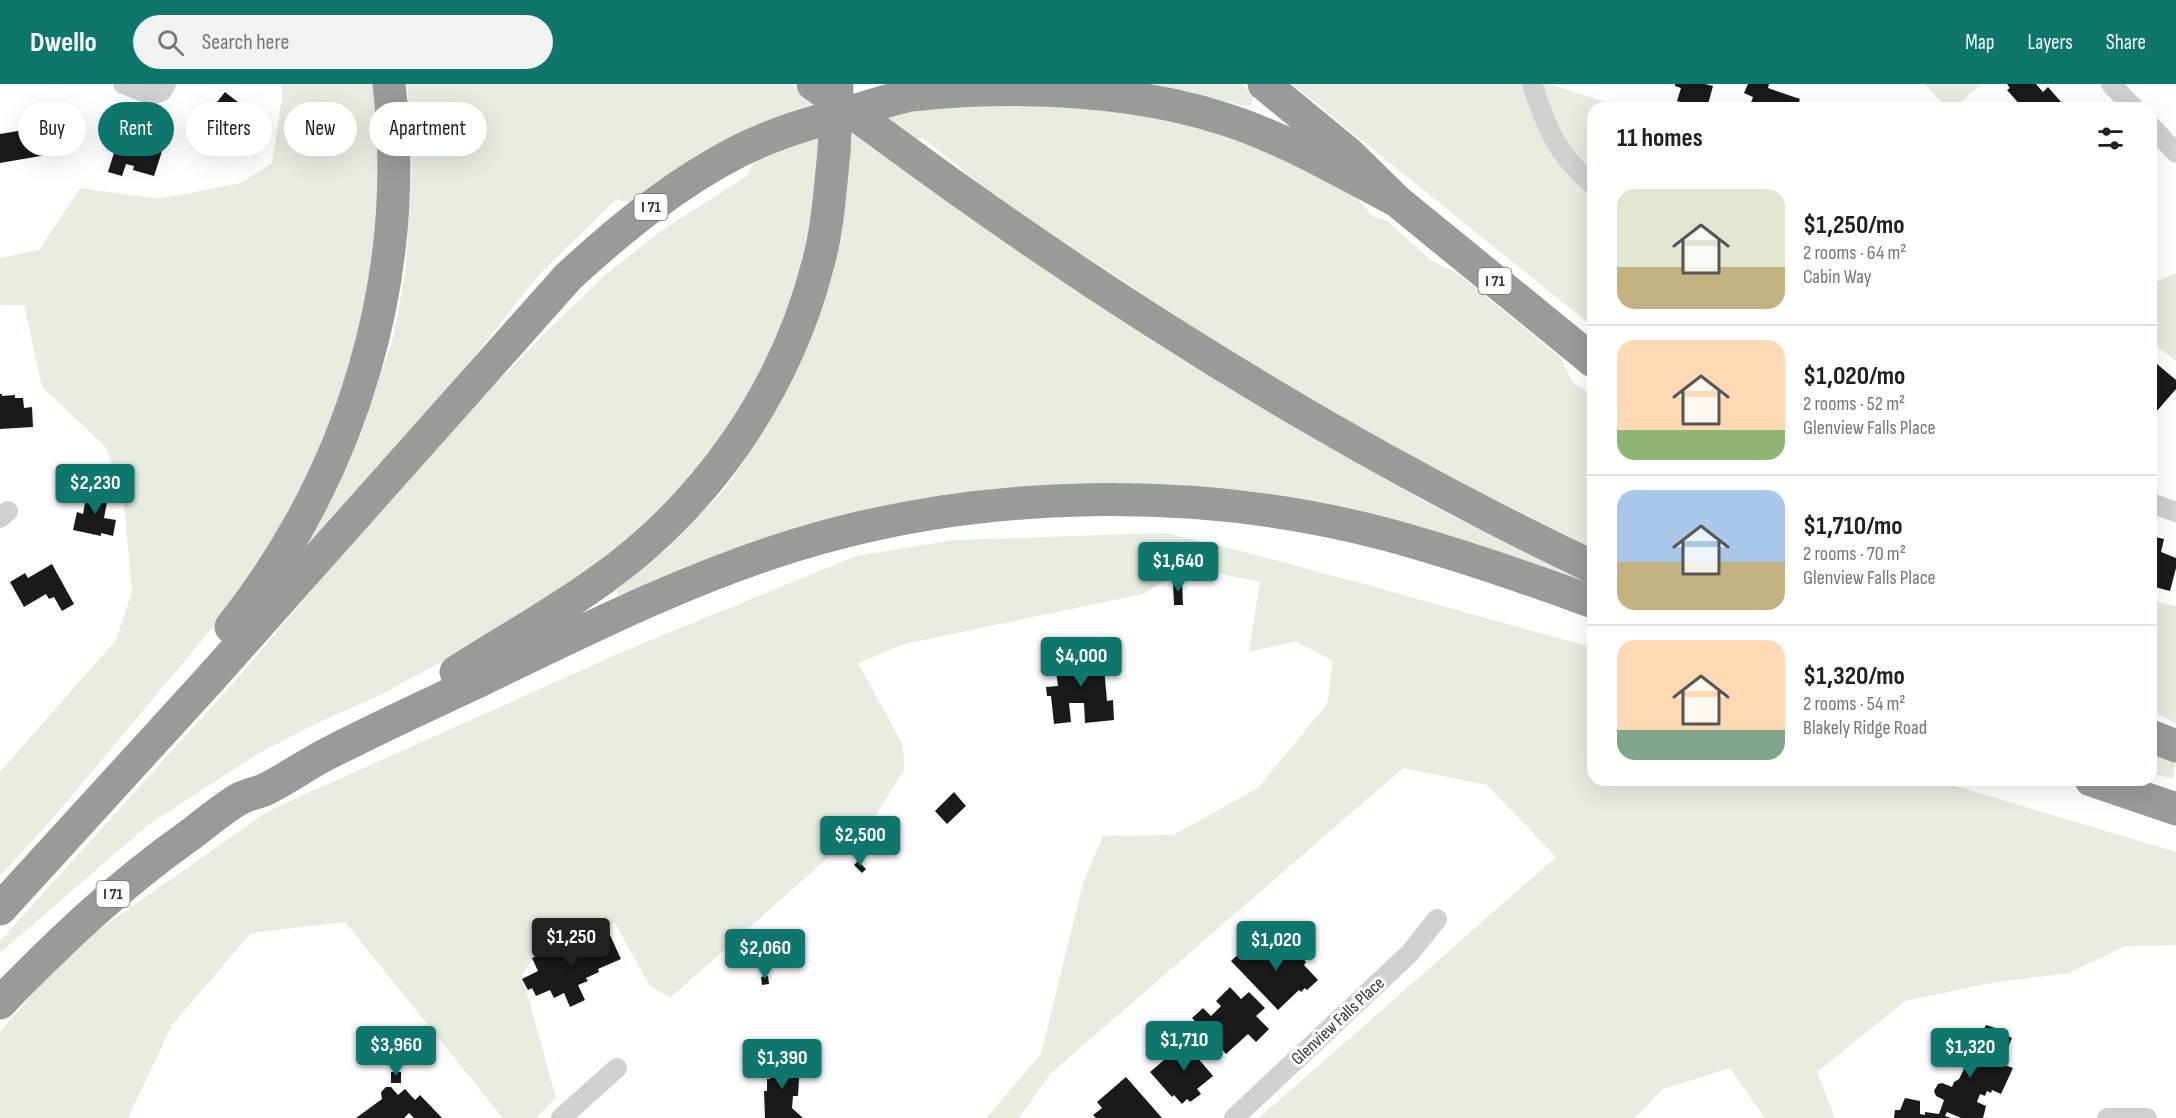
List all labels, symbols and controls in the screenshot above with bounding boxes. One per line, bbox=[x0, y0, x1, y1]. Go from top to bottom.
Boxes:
search box bbox=[133, 15, 553, 69]
text: Dwello bbox=[30, 26, 97, 59]
icon: search bbox=[154, 26, 187, 59]
text: Search here bbox=[202, 29, 289, 56]
text: Map bbox=[1965, 30, 1994, 55]
text: Layers bbox=[2027, 30, 2073, 55]
text: Share bbox=[2106, 30, 2146, 55]
chip: Buy bbox=[18, 102, 86, 156]
chip: Rent bbox=[98, 102, 174, 156]
chip: Filters bbox=[186, 102, 272, 156]
chip: New bbox=[284, 102, 357, 156]
chip: Apartment bbox=[369, 102, 487, 156]
icon: filters bbox=[2094, 122, 2127, 155]
text: 11 homes bbox=[1617, 123, 1703, 154]
road number: I 71 bbox=[634, 194, 668, 220]
text: $1,250/mo bbox=[1803, 210, 1905, 241]
icon: home bbox=[1665, 213, 1737, 285]
text: 2 rooms · 64 m² bbox=[1803, 241, 1907, 265]
text: Cabin Way bbox=[1803, 265, 1872, 289]
road number: I 71 bbox=[1478, 268, 1512, 294]
text: $1,020/mo bbox=[1803, 361, 1905, 392]
icon: home bbox=[1665, 364, 1737, 436]
text: 2 rooms · 52 m² bbox=[1803, 392, 1905, 416]
text: Glenview Falls Place bbox=[1803, 416, 1936, 440]
pin: $2,230 bbox=[46, 464, 144, 515]
text: $2,230 bbox=[70, 471, 120, 495]
text: $1,710/mo bbox=[1803, 511, 1903, 542]
icon: home bbox=[1665, 514, 1737, 586]
pin: $1,640 bbox=[1129, 542, 1227, 593]
text: 2 rooms · 70 m² bbox=[1803, 542, 1906, 566]
text: $1,640 bbox=[1152, 549, 1204, 573]
text: Glenview Falls Place bbox=[1803, 566, 1936, 590]
pin: $4,000 bbox=[1032, 637, 1130, 688]
text: $4,000 bbox=[1055, 644, 1107, 668]
text: $1,320/mo bbox=[1803, 661, 1905, 692]
icon: home bbox=[1665, 664, 1737, 736]
text: 2 rooms · 54 m² bbox=[1803, 692, 1905, 716]
text: Blakely Ridge Road bbox=[1803, 716, 1927, 740]
pin: $2,500 bbox=[811, 816, 909, 867]
text: $2,500 bbox=[834, 823, 886, 847]
road number: I 71 bbox=[96, 881, 130, 907]
pin: $1,250 bbox=[522, 918, 620, 969]
pin: $1,020 bbox=[1227, 921, 1325, 972]
text: $1,250 bbox=[546, 925, 596, 949]
text: $1,020 bbox=[1251, 928, 1301, 952]
pin: $2,060 bbox=[716, 929, 814, 980]
text: $2,060 bbox=[739, 936, 791, 960]
street label: Glenview Falls Place bbox=[1287, 973, 1389, 1069]
pin: $1,710 bbox=[1135, 1021, 1233, 1072]
pin: $3,960 bbox=[347, 1026, 445, 1077]
text: $1,710 bbox=[1160, 1028, 1208, 1052]
pin: $1,320 bbox=[1921, 1028, 2019, 1079]
text: $3,960 bbox=[370, 1033, 422, 1057]
text: $1,320 bbox=[1945, 1035, 1995, 1059]
pin: $1,390 bbox=[733, 1039, 831, 1090]
text: $1,390 bbox=[756, 1046, 808, 1070]

